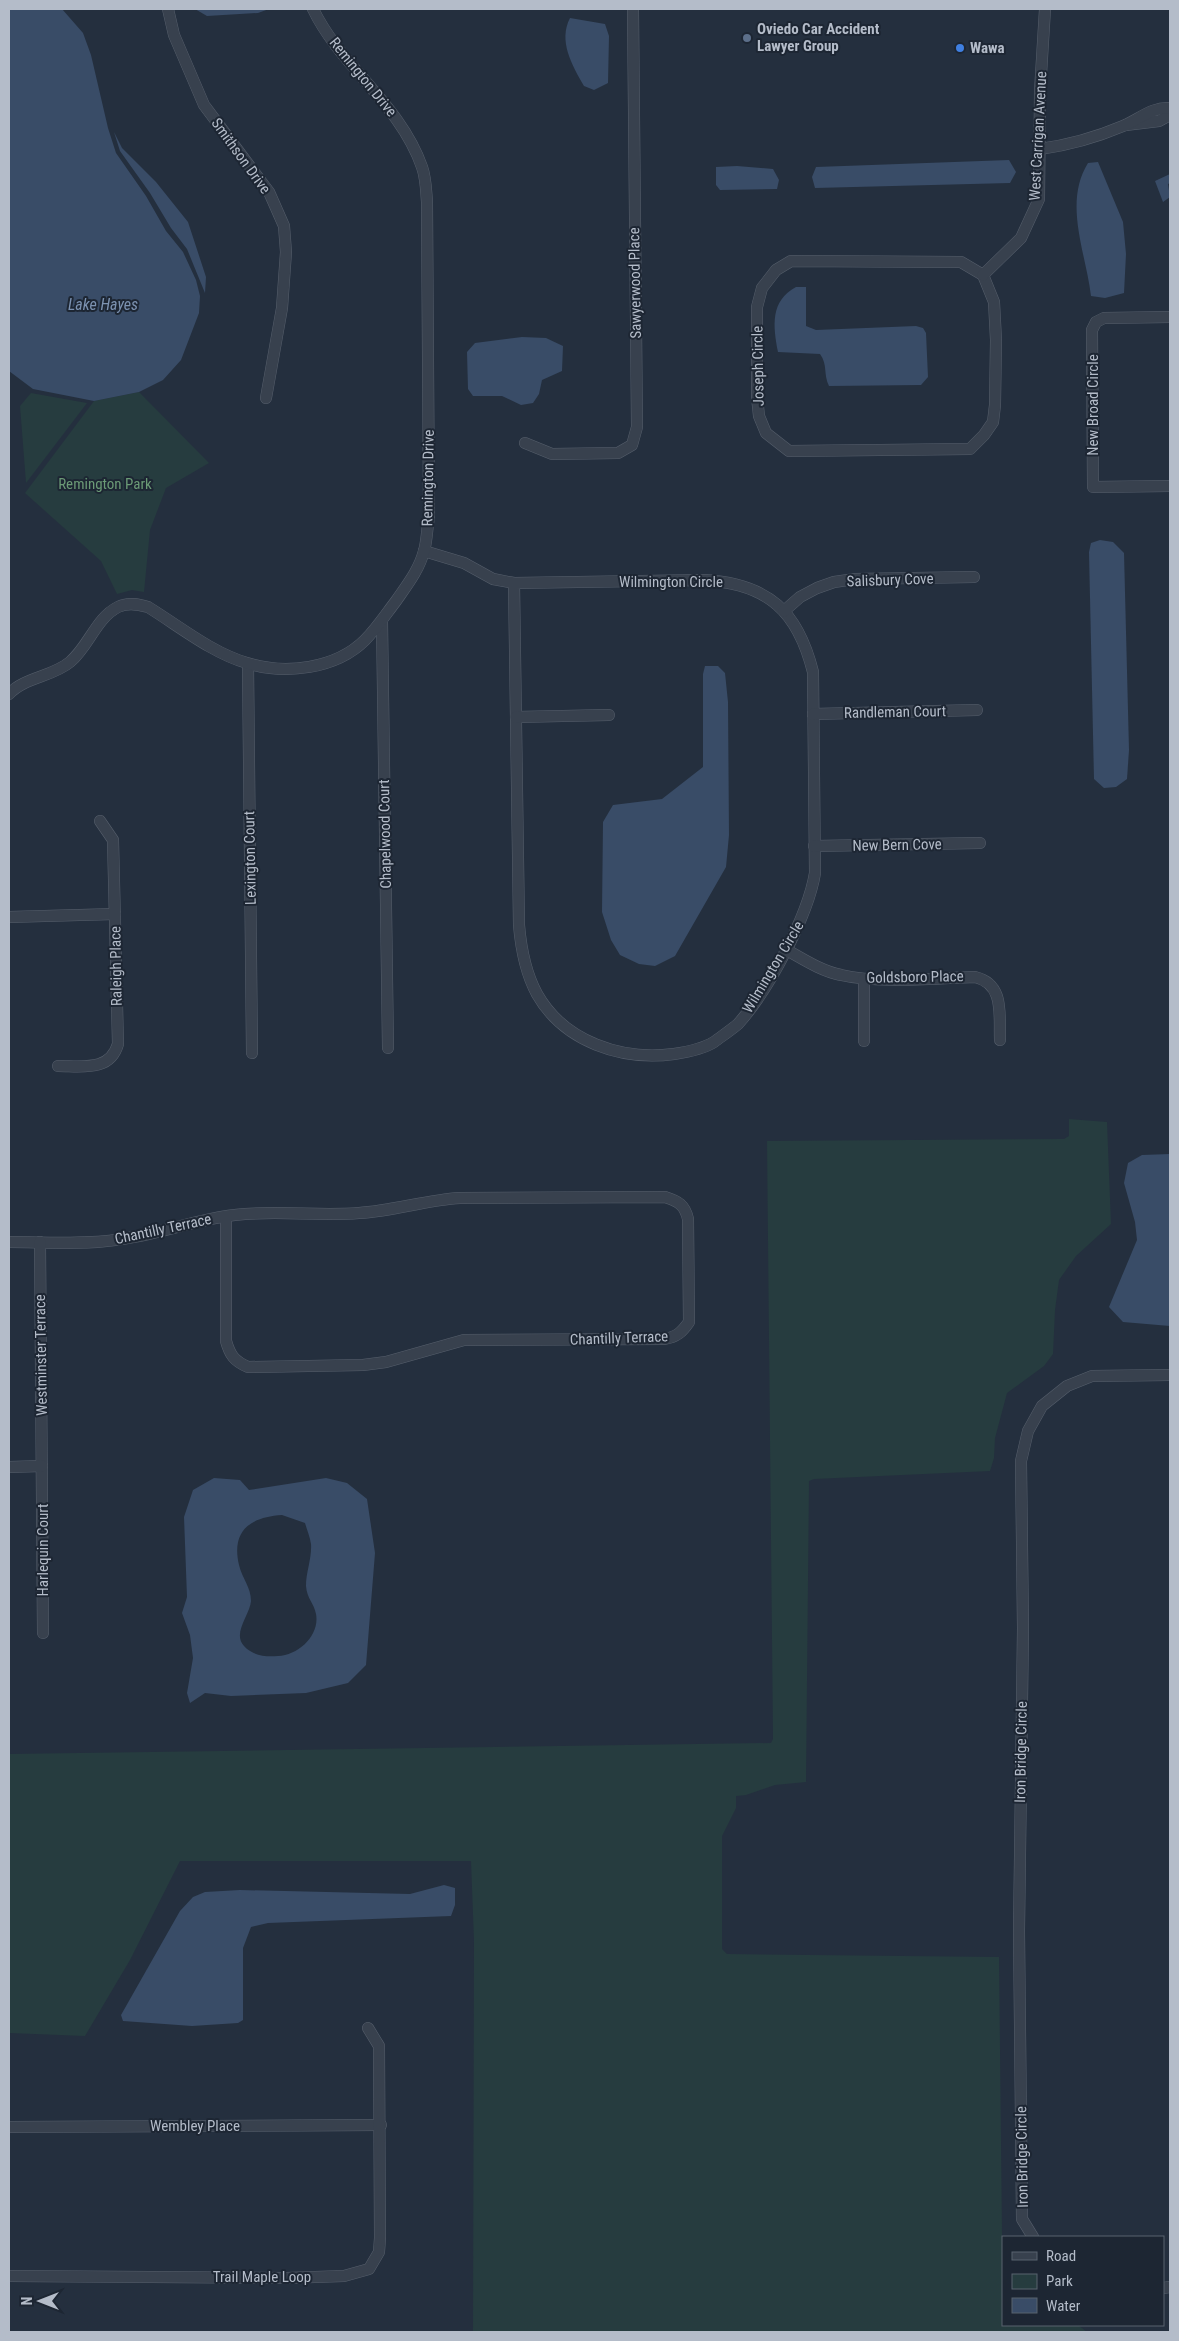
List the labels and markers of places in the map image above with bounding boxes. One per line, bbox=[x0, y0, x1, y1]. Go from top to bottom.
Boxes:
place label: Oviedo Car Accident Lawyer Group bbox=[757, 20, 880, 55]
marker: Oviedo Car Accident Lawyer Group bbox=[741, 32, 753, 44]
place label: Wawa bbox=[970, 39, 1005, 57]
marker: Wawa bbox=[954, 42, 966, 54]

